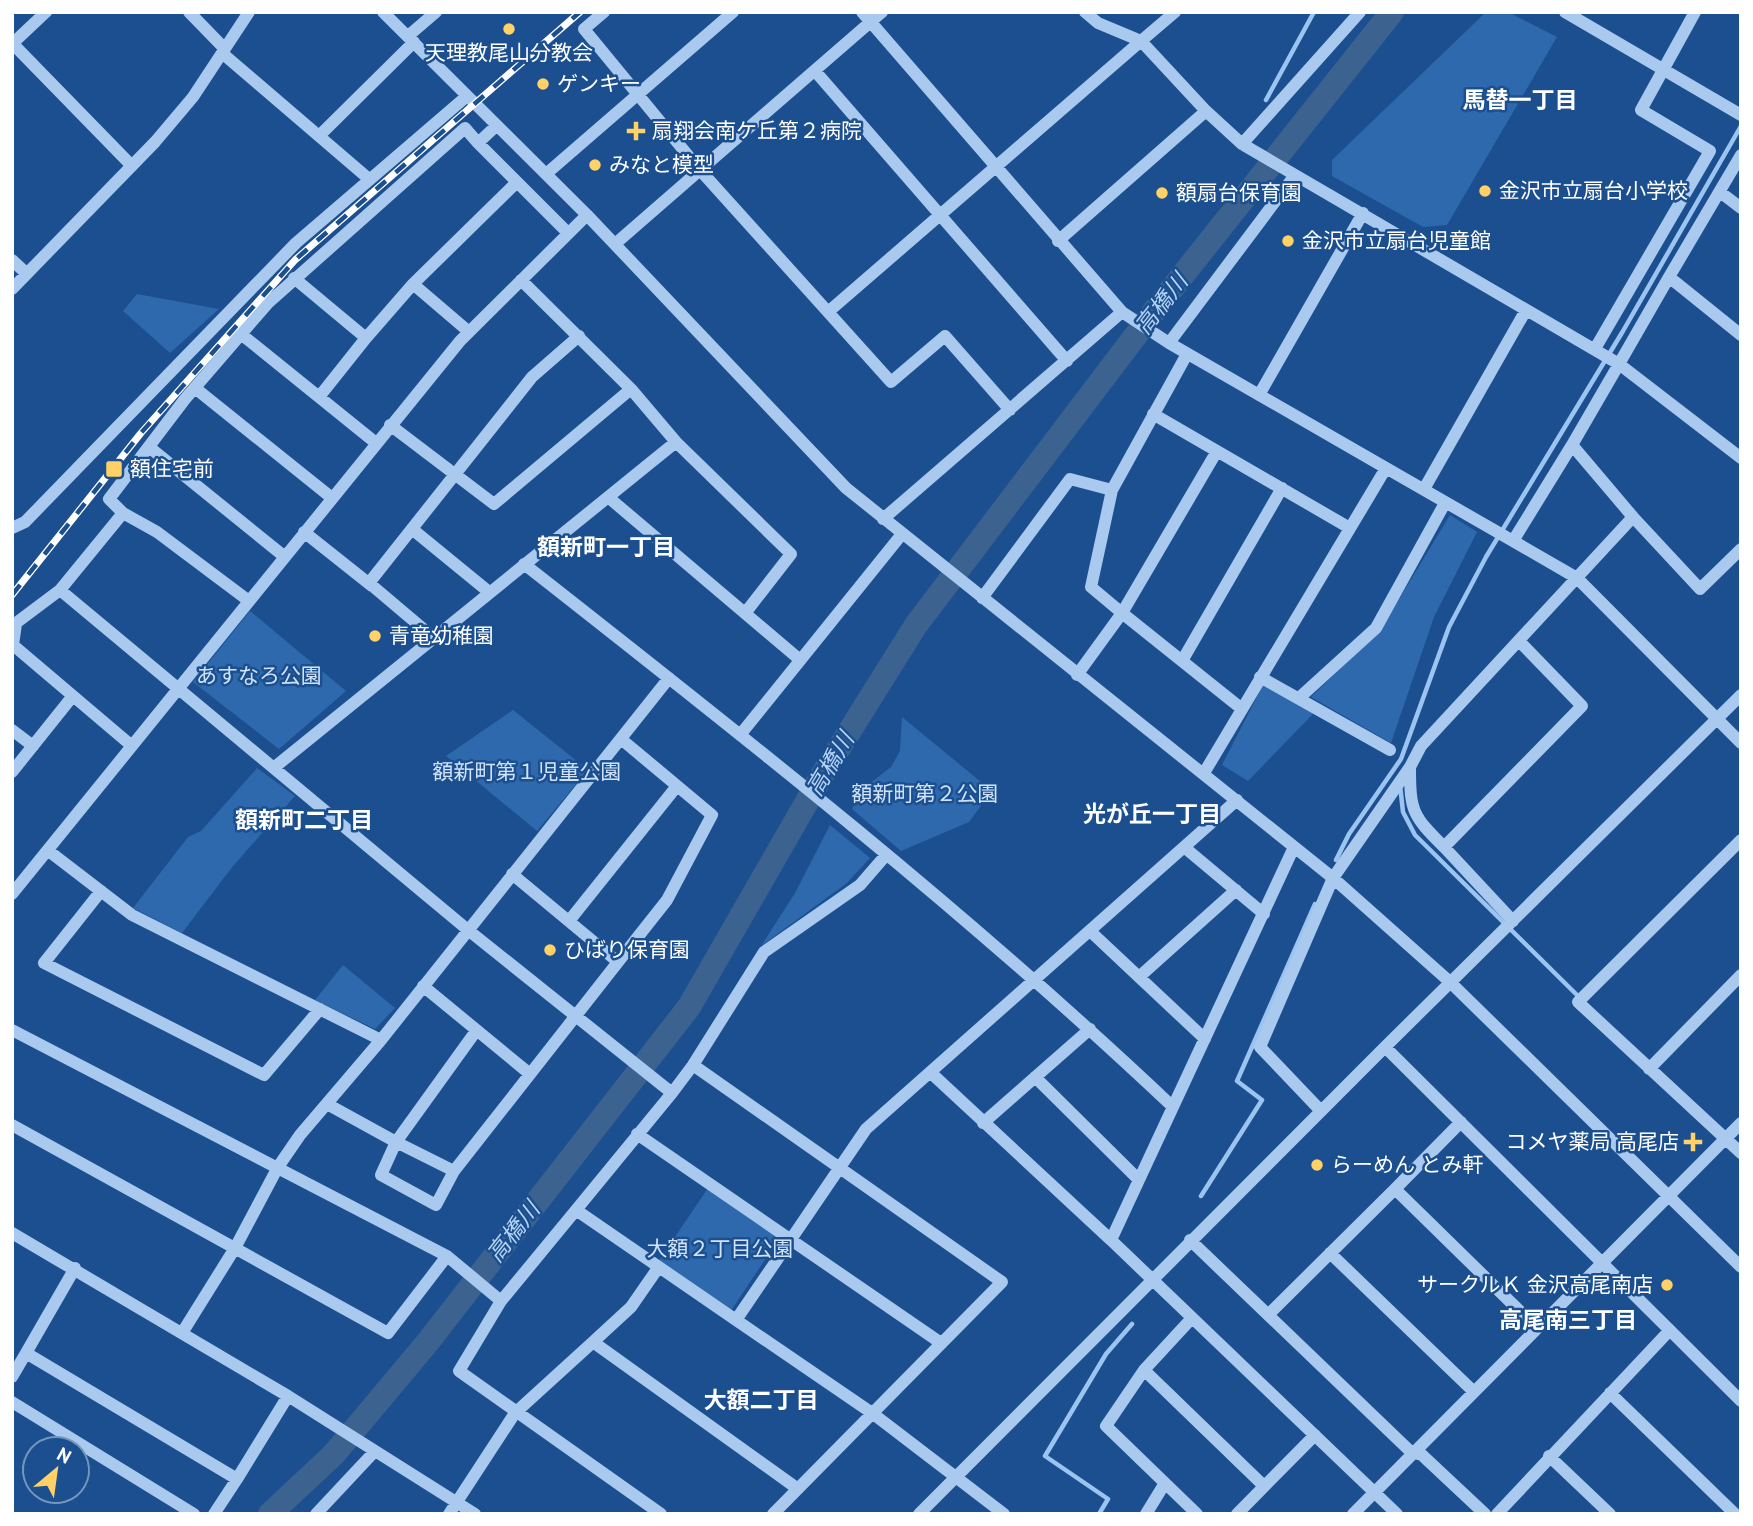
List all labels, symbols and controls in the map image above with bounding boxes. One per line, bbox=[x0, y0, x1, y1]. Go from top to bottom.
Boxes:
marker: 天理教尾山分教会 bbox=[501, 21, 517, 37]
place label: 天理教尾山分教会 bbox=[425, 39, 593, 66]
place label: ゲンキー bbox=[557, 70, 641, 97]
marker: ゲンキー bbox=[535, 76, 551, 92]
district label: 馬替一丁目 bbox=[1463, 85, 1578, 114]
place label: 扇翔会南ケ丘第２病院 bbox=[652, 117, 862, 144]
marker: 扇翔会南ケ丘第２病院 bbox=[626, 121, 646, 141]
place label: みなと模型 bbox=[609, 151, 714, 178]
marker: みなと模型 bbox=[587, 157, 603, 173]
place label: 金沢市立扇台小学校 bbox=[1499, 177, 1688, 204]
place label: 額扇台保育園 bbox=[1176, 179, 1302, 206]
marker: 金沢市立扇台小学校 bbox=[1477, 183, 1493, 199]
marker: 額扇台保育園 bbox=[1154, 185, 1170, 201]
place label: 金沢市立扇台児童館 bbox=[1302, 227, 1491, 254]
marker: 金沢市立扇台児童館 bbox=[1280, 233, 1296, 249]
water label: 高橋川 bbox=[1128, 265, 1195, 340]
place label: 額住宅前 bbox=[130, 455, 214, 482]
marker: 額住宅前 bbox=[104, 459, 124, 479]
district label: 額新町一丁目 bbox=[537, 532, 675, 561]
place label: 青竜幼稚園 bbox=[389, 622, 494, 649]
marker: 青竜幼稚園 bbox=[367, 628, 383, 644]
park label: あすなろ公園 bbox=[196, 662, 322, 689]
water label: 高橋川 bbox=[799, 724, 861, 801]
park label: 額新町第１児童公園 bbox=[433, 758, 622, 785]
park label: 額新町第２公園 bbox=[852, 780, 999, 807]
district label: 光が丘一丁目 bbox=[1083, 799, 1221, 828]
district label: 額新町二丁目 bbox=[235, 805, 373, 834]
place label: ひばり保育園 bbox=[564, 936, 690, 963]
marker: ひばり保育園 bbox=[542, 942, 558, 958]
place label: コメヤ薬局 高尾店 bbox=[1505, 1128, 1679, 1155]
marker: コメヤ薬局 高尾店 bbox=[1685, 1134, 1701, 1150]
place label: らーめん とみ軒 bbox=[1331, 1151, 1484, 1178]
marker: らーめん とみ軒 bbox=[1309, 1157, 1325, 1173]
water label: 高橋川 bbox=[480, 1193, 547, 1268]
park label: 大額２丁目公園 bbox=[647, 1235, 794, 1262]
place label: サークルＫ 金沢高尾南店 bbox=[1417, 1271, 1653, 1298]
marker: サークルＫ 金沢高尾南店 bbox=[1659, 1277, 1675, 1293]
district label: 高尾南三丁目 bbox=[1499, 1305, 1637, 1334]
district label: 大額二丁目 bbox=[704, 1385, 819, 1414]
north arrow bbox=[21, 1435, 91, 1505]
text: N bbox=[53, 1442, 76, 1469]

